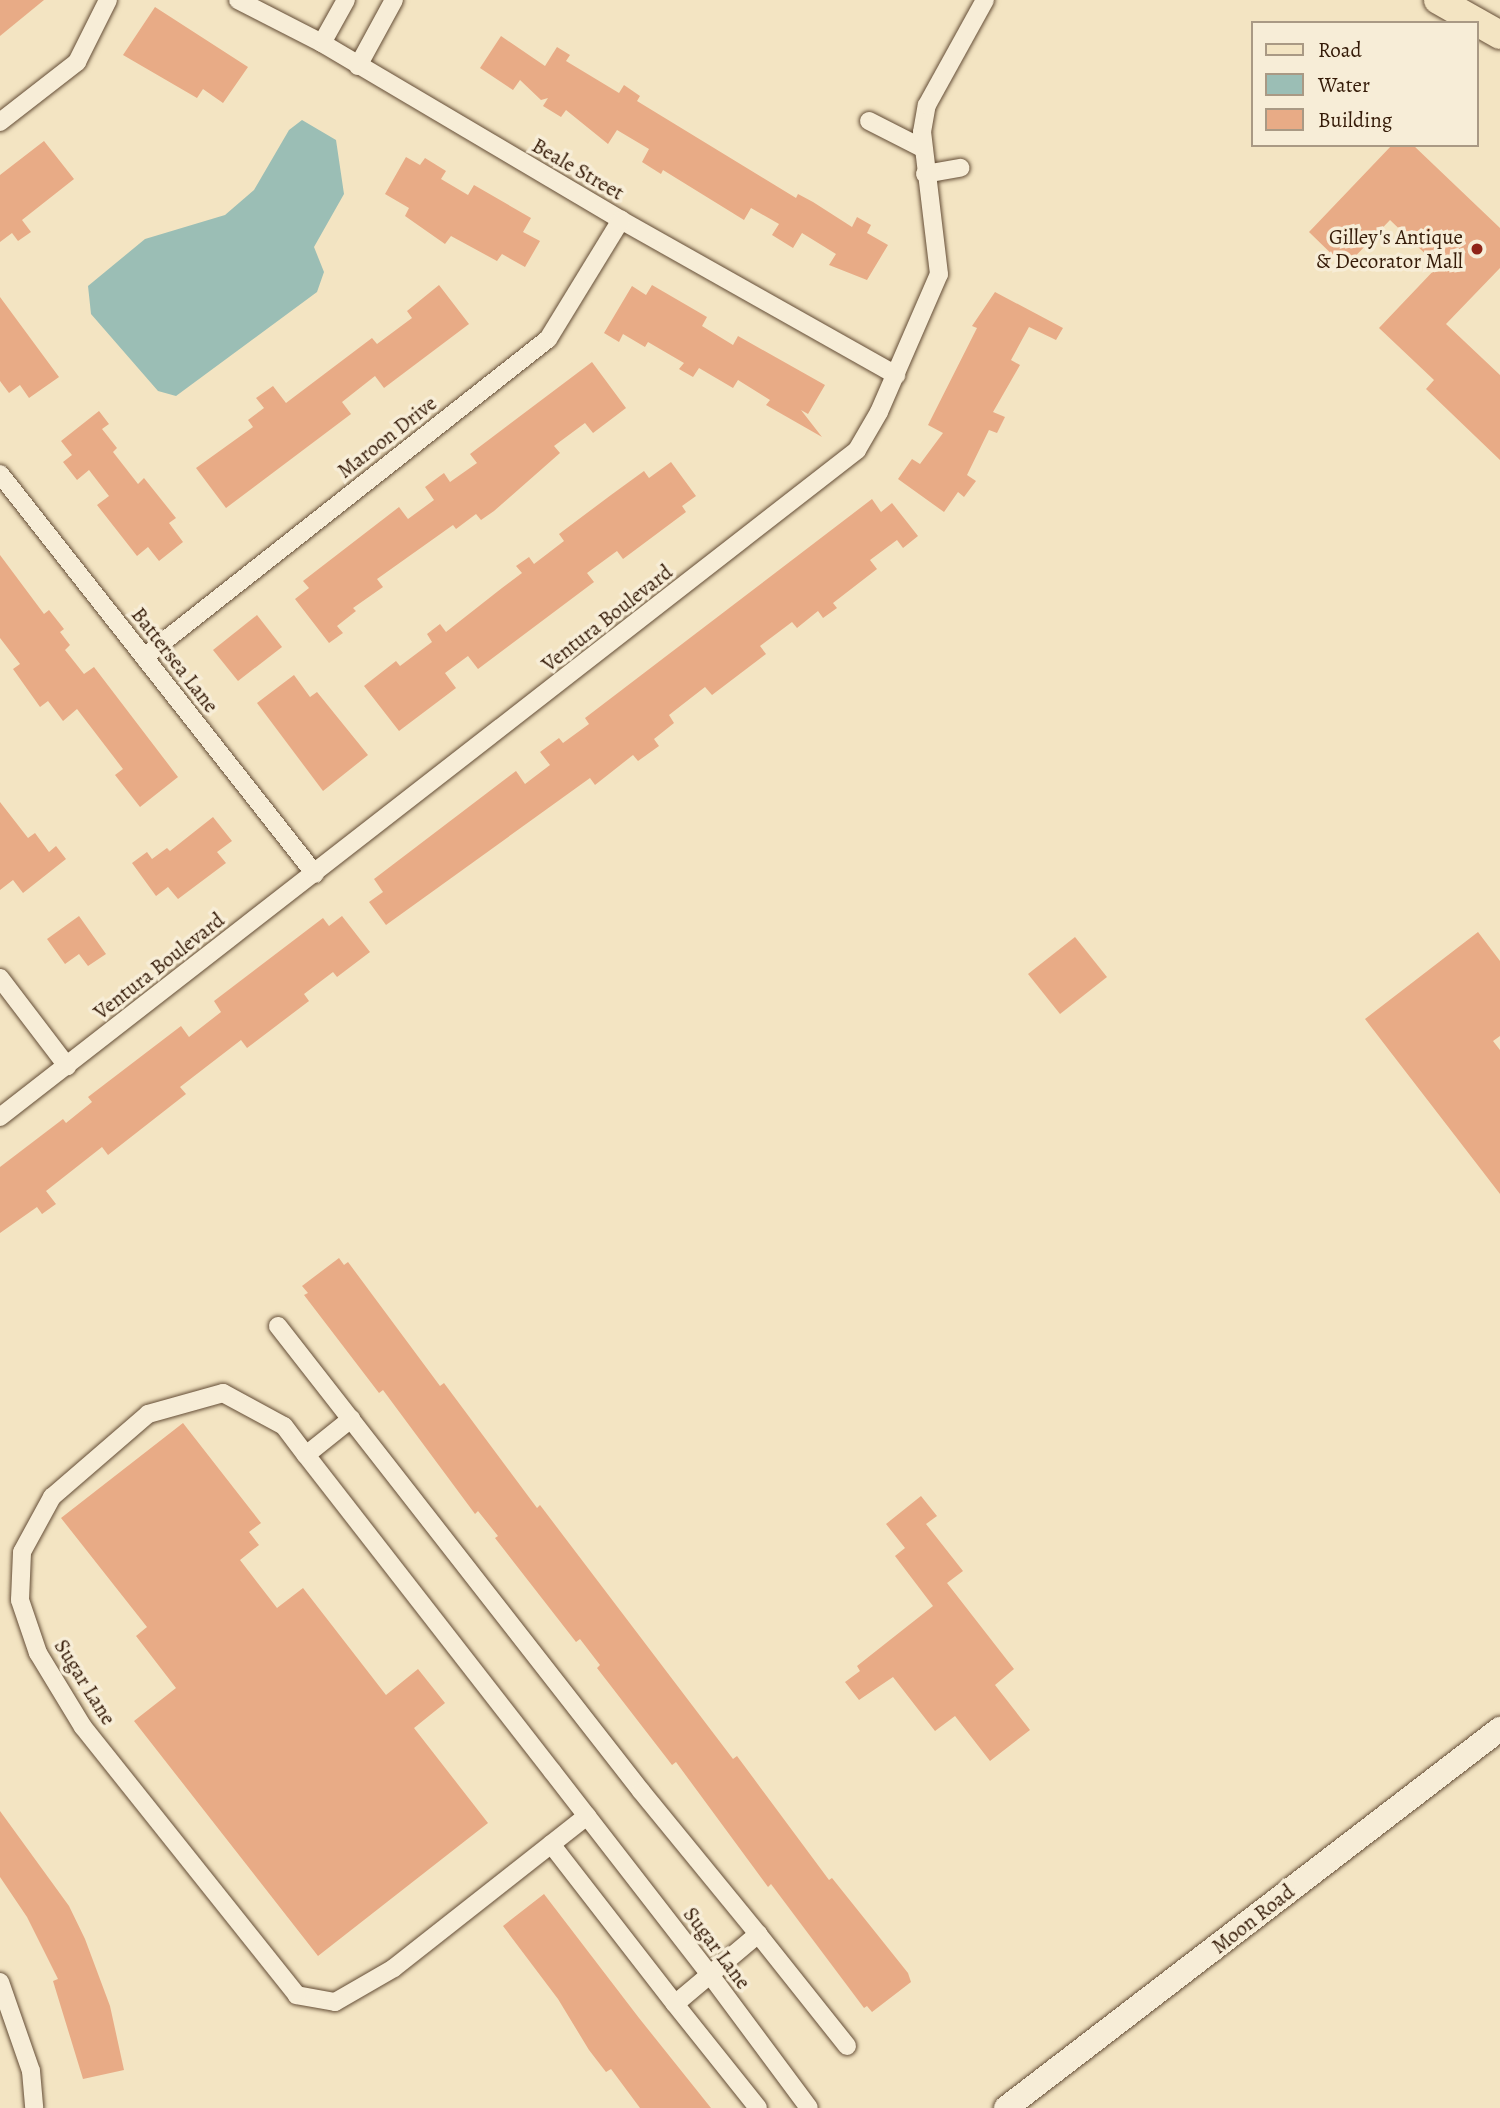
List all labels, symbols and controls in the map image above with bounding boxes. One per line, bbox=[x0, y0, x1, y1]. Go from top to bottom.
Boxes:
legend bbox=[1252, 21, 1479, 147]
text: Road bbox=[1318, 36, 1362, 64]
text: Water bbox=[1318, 71, 1370, 99]
text: Building bbox=[1318, 106, 1392, 134]
street label: Beale Street bbox=[528, 133, 628, 205]
place label: Gilley's Antique & Decorator Mall bbox=[1316, 224, 1463, 274]
marker: Gilley's Antique & Decorator Mall bbox=[1469, 241, 1485, 257]
street label: Maroon Drive bbox=[332, 390, 442, 484]
street label: Ventura Boulevard bbox=[537, 559, 677, 677]
street label: Battersea Lane bbox=[126, 602, 224, 718]
street label: Ventura Boulevard bbox=[89, 907, 229, 1025]
street label: Sugar Lane bbox=[49, 1635, 121, 1729]
street label: Moon Road bbox=[1207, 1879, 1299, 1959]
street label: Sugar Lane bbox=[678, 1902, 756, 1994]

